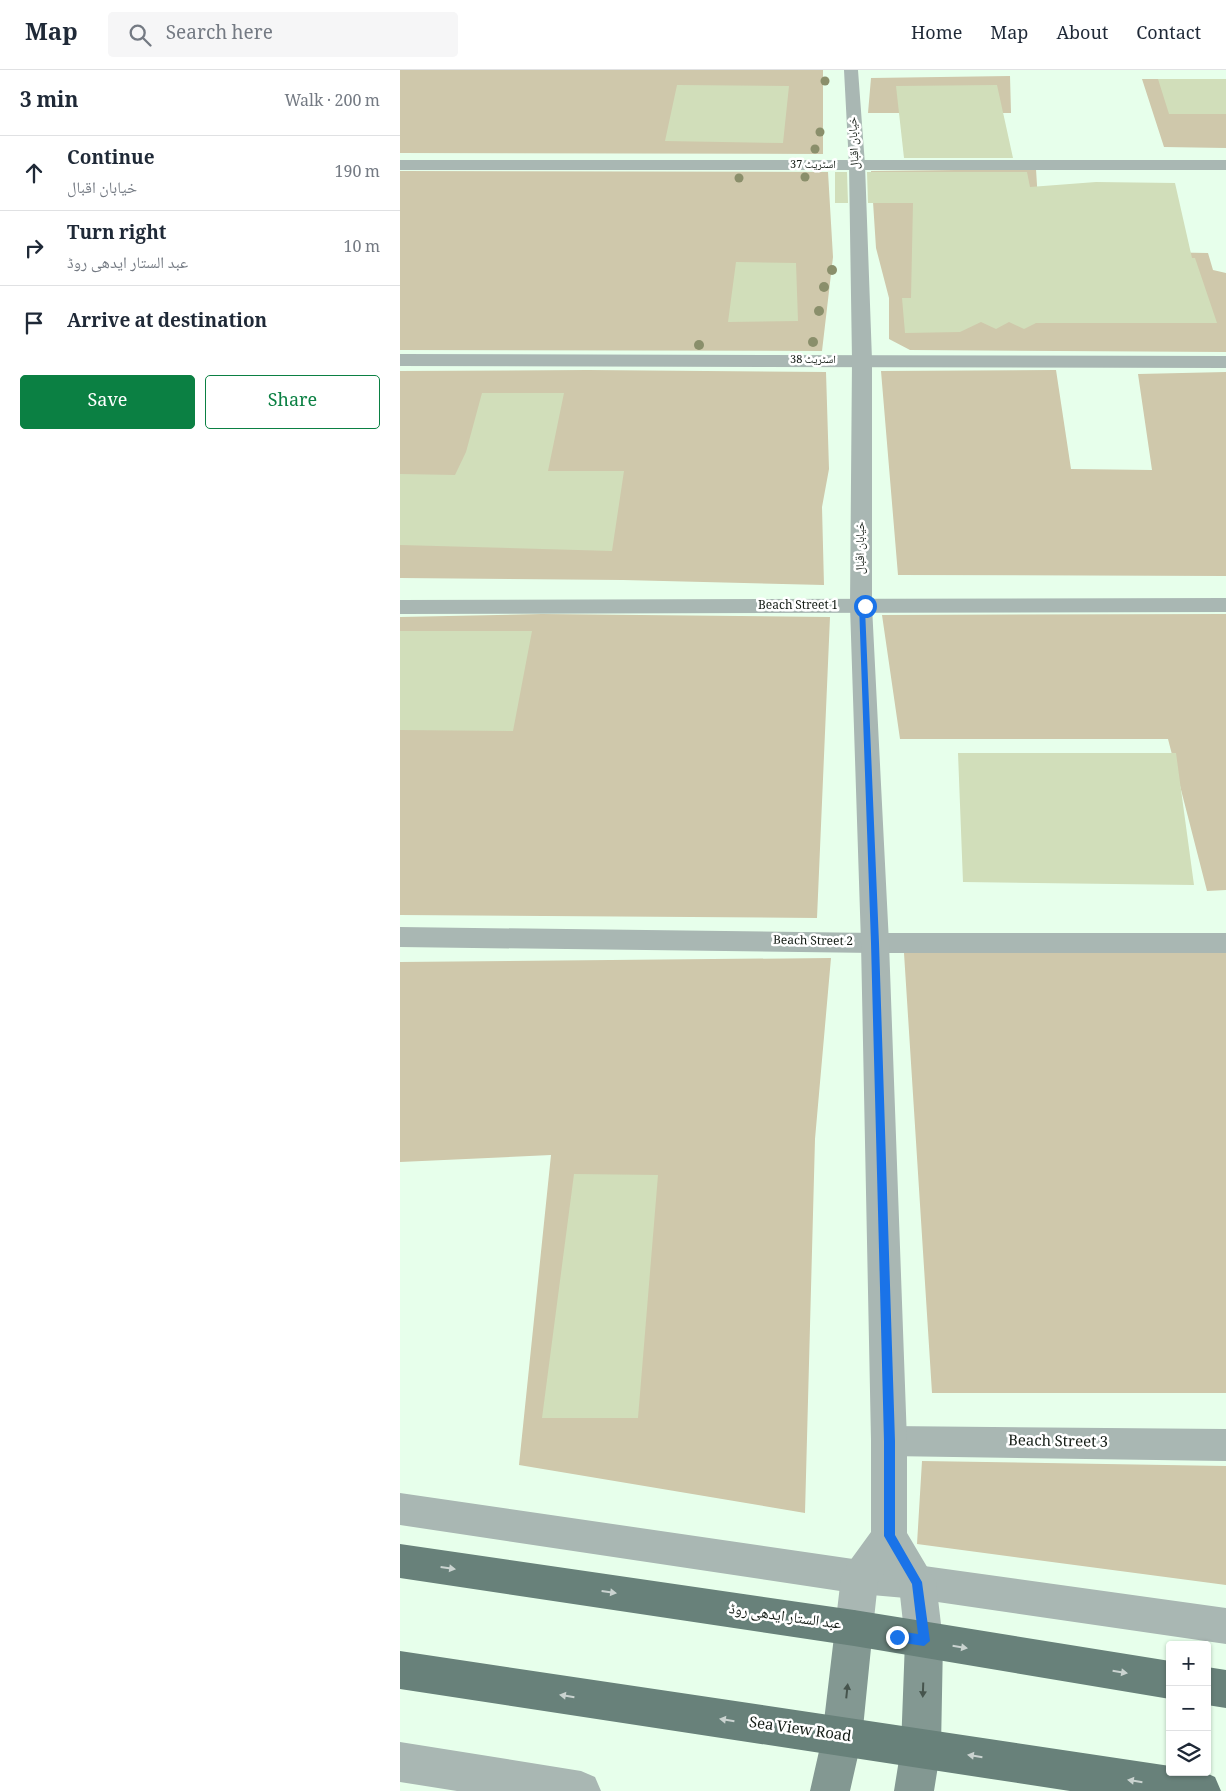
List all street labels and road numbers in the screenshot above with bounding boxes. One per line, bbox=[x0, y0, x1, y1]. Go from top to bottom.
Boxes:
street label: خیابان اقبال bbox=[843, 116, 867, 170]
street label: اسٹریٹ 37 bbox=[790, 156, 836, 175]
street label: اسٹریٹ 38 bbox=[790, 351, 836, 370]
street label: خیابان اقبال bbox=[851, 521, 872, 574]
street label: Beach Street 1 bbox=[758, 596, 838, 617]
street label: Beach Street 2 bbox=[773, 931, 853, 953]
street label: Beach Street 3 bbox=[1008, 1429, 1108, 1457]
street label: عبد الستار ایدھی روڈ bbox=[727, 1597, 843, 1639]
street label: Sea View Road bbox=[747, 1711, 853, 1751]

